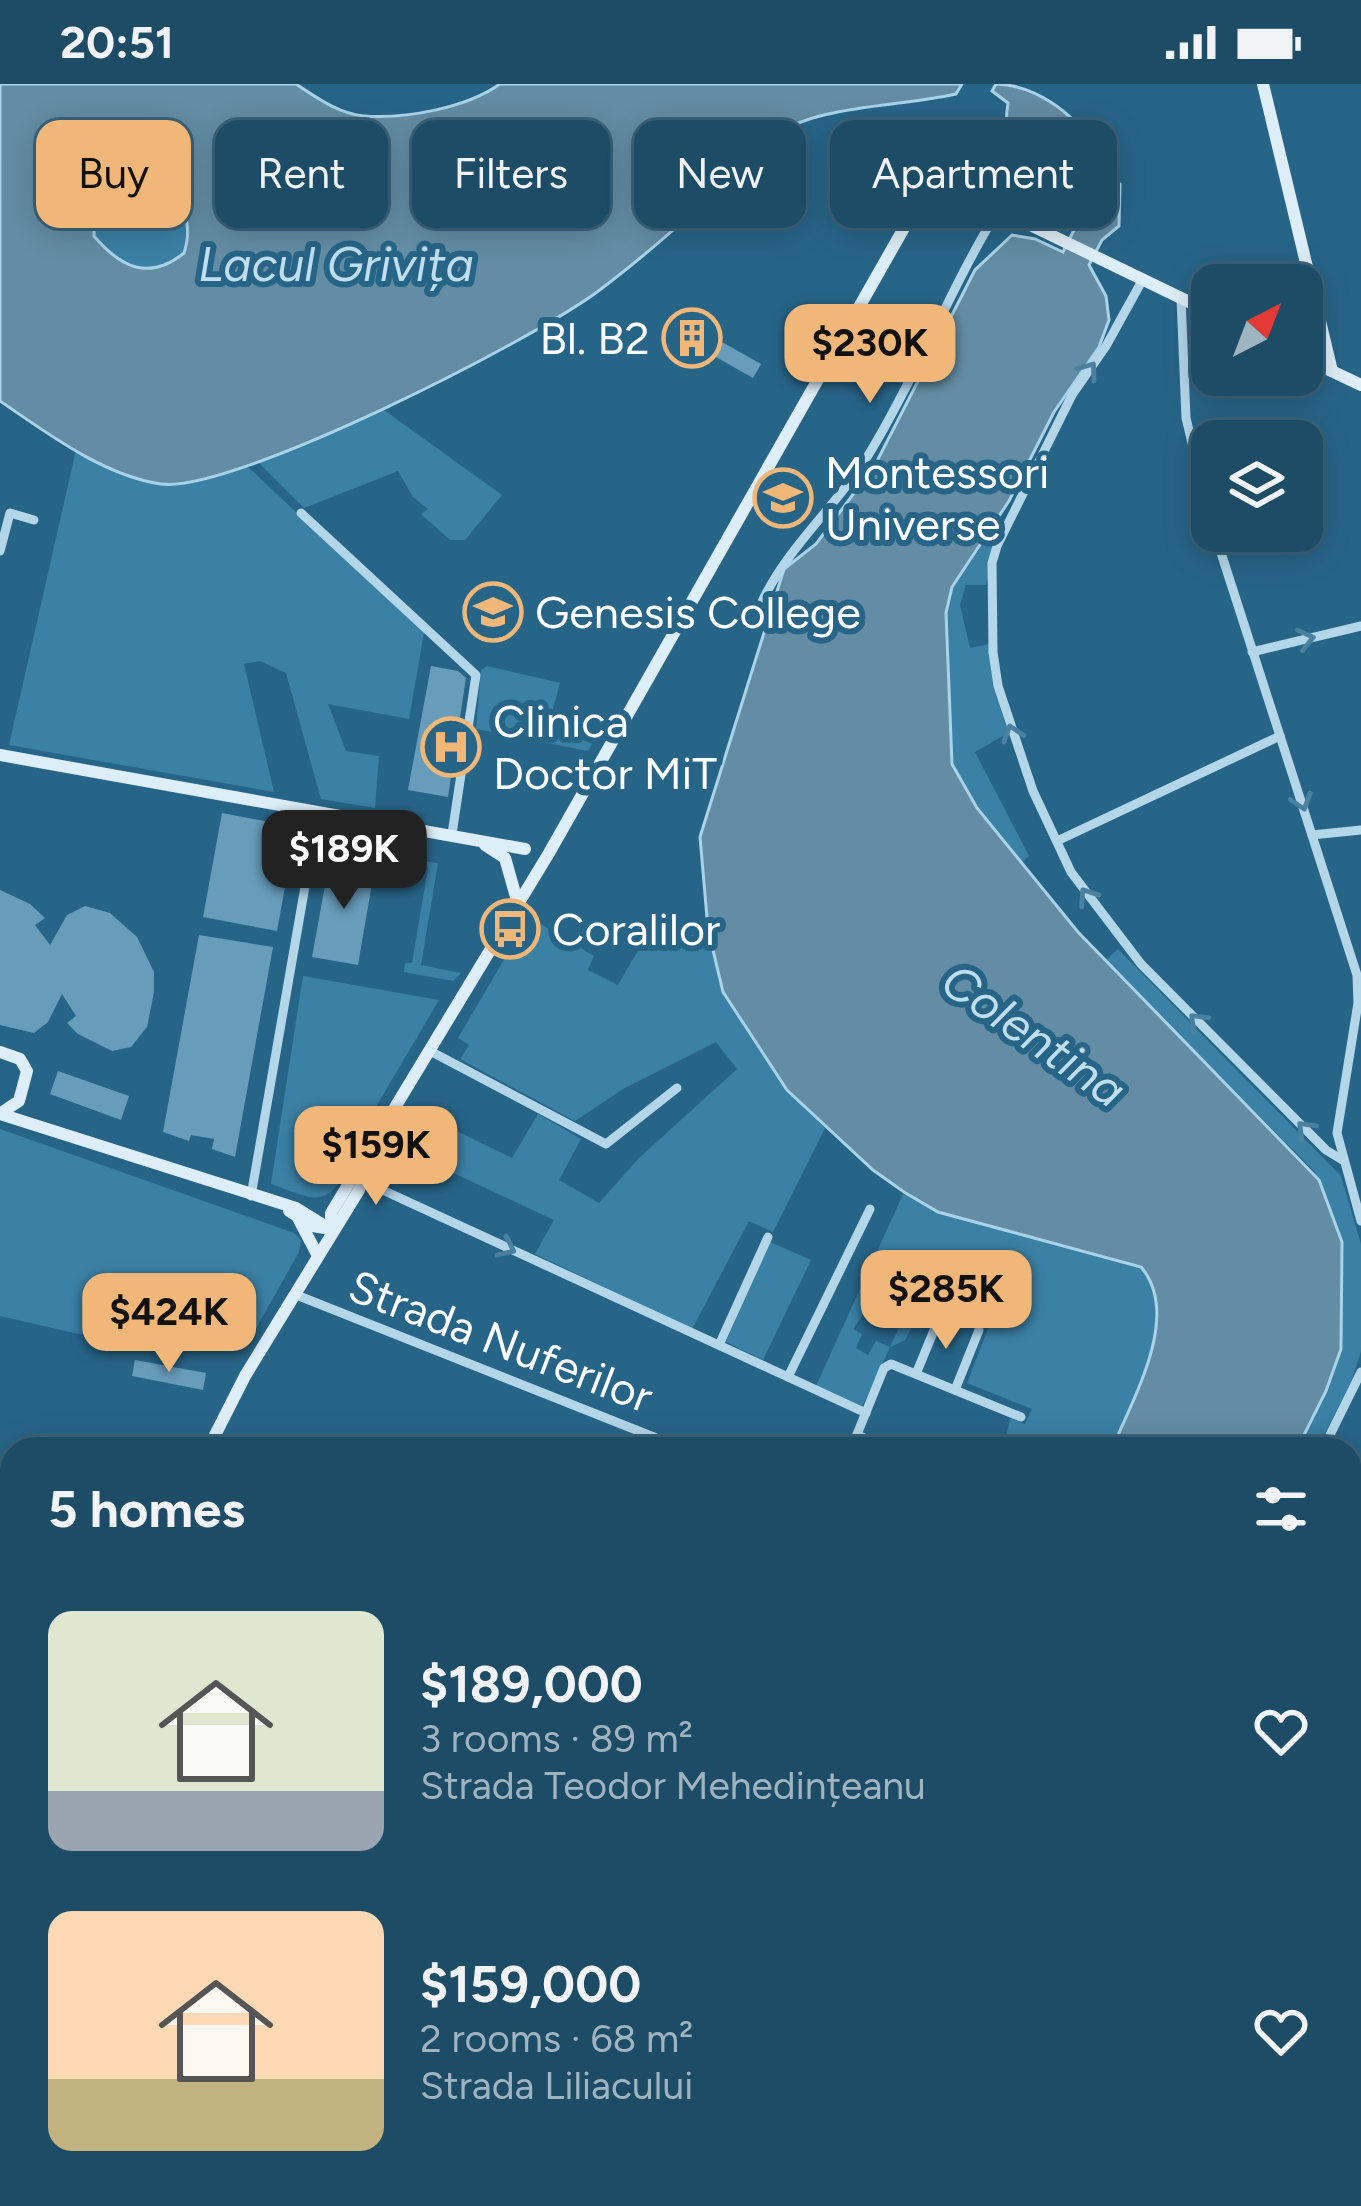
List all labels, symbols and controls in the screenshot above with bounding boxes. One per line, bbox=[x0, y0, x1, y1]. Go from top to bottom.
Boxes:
text: 20:51 bbox=[60, 15, 174, 69]
chip: Buy bbox=[36, 120, 191, 228]
chip: Rent bbox=[215, 120, 388, 228]
chip: Filters bbox=[412, 120, 610, 228]
chip: New bbox=[634, 120, 806, 228]
chip: Apartment bbox=[830, 120, 1117, 228]
water label: Lacul Grivița bbox=[198, 235, 474, 293]
north arrow bbox=[1191, 264, 1323, 396]
map controls bbox=[1191, 264, 1323, 552]
pin: $230K bbox=[786, 304, 954, 406]
building icon: Bl. B2 bbox=[661, 307, 723, 369]
place label: Bl. B2 bbox=[539, 311, 650, 365]
text: $230K bbox=[811, 319, 929, 366]
one-way arrow bbox=[1075, 362, 1097, 383]
button: layers bbox=[1191, 420, 1323, 552]
place label: Montessori Universe bbox=[825, 445, 1049, 551]
school or university icon: Montessori Universe bbox=[752, 467, 814, 529]
school or university icon: Genesis College bbox=[462, 581, 524, 643]
place label: Genesis College bbox=[535, 585, 861, 639]
one-way arrow bbox=[1296, 628, 1316, 653]
place label: Clinica Doctor MiT bbox=[493, 694, 717, 800]
hospital icon: Clinica Doctor MiT bbox=[420, 716, 482, 778]
one-way arrow bbox=[1002, 723, 1027, 744]
one-way arrow bbox=[1287, 791, 1312, 812]
pin: $189K bbox=[260, 810, 428, 912]
text: $189K bbox=[289, 825, 399, 872]
one-way arrow bbox=[1080, 888, 1102, 910]
bus stop icon: Coralilor bbox=[479, 898, 541, 960]
place label: Coralilor bbox=[552, 902, 720, 956]
water label: Colentina bbox=[931, 951, 1137, 1119]
one-way arrow bbox=[1189, 1013, 1211, 1035]
pin: $159K bbox=[292, 1106, 460, 1208]
text: $159K bbox=[321, 1121, 431, 1168]
one-way arrow bbox=[1297, 1121, 1319, 1143]
one-way arrow bbox=[495, 1234, 516, 1257]
pin: $285K bbox=[862, 1250, 1030, 1352]
street label: Strada Nuferilor bbox=[341, 1258, 661, 1424]
text: $285K bbox=[888, 1265, 1004, 1312]
pin: $424K bbox=[85, 1273, 253, 1375]
text: $424K bbox=[109, 1288, 229, 1335]
icon: filters bbox=[1248, 1476, 1314, 1542]
text: 5 homes bbox=[48, 1479, 245, 1540]
text: $189,000 bbox=[420, 1654, 643, 1715]
icon: home bbox=[144, 1659, 288, 1803]
icon: heart bbox=[1248, 1698, 1314, 1764]
text: 3 rooms · 89 m² bbox=[420, 1715, 693, 1762]
text: Strada Teodor Mehedințeanu bbox=[420, 1762, 926, 1809]
text: $159,000 bbox=[420, 1954, 641, 2015]
icon: home bbox=[144, 1959, 288, 2103]
icon: heart bbox=[1248, 1998, 1314, 2064]
text: 2 rooms · 68 m² bbox=[420, 2015, 693, 2062]
text: Strada Liliacului bbox=[420, 2062, 693, 2109]

